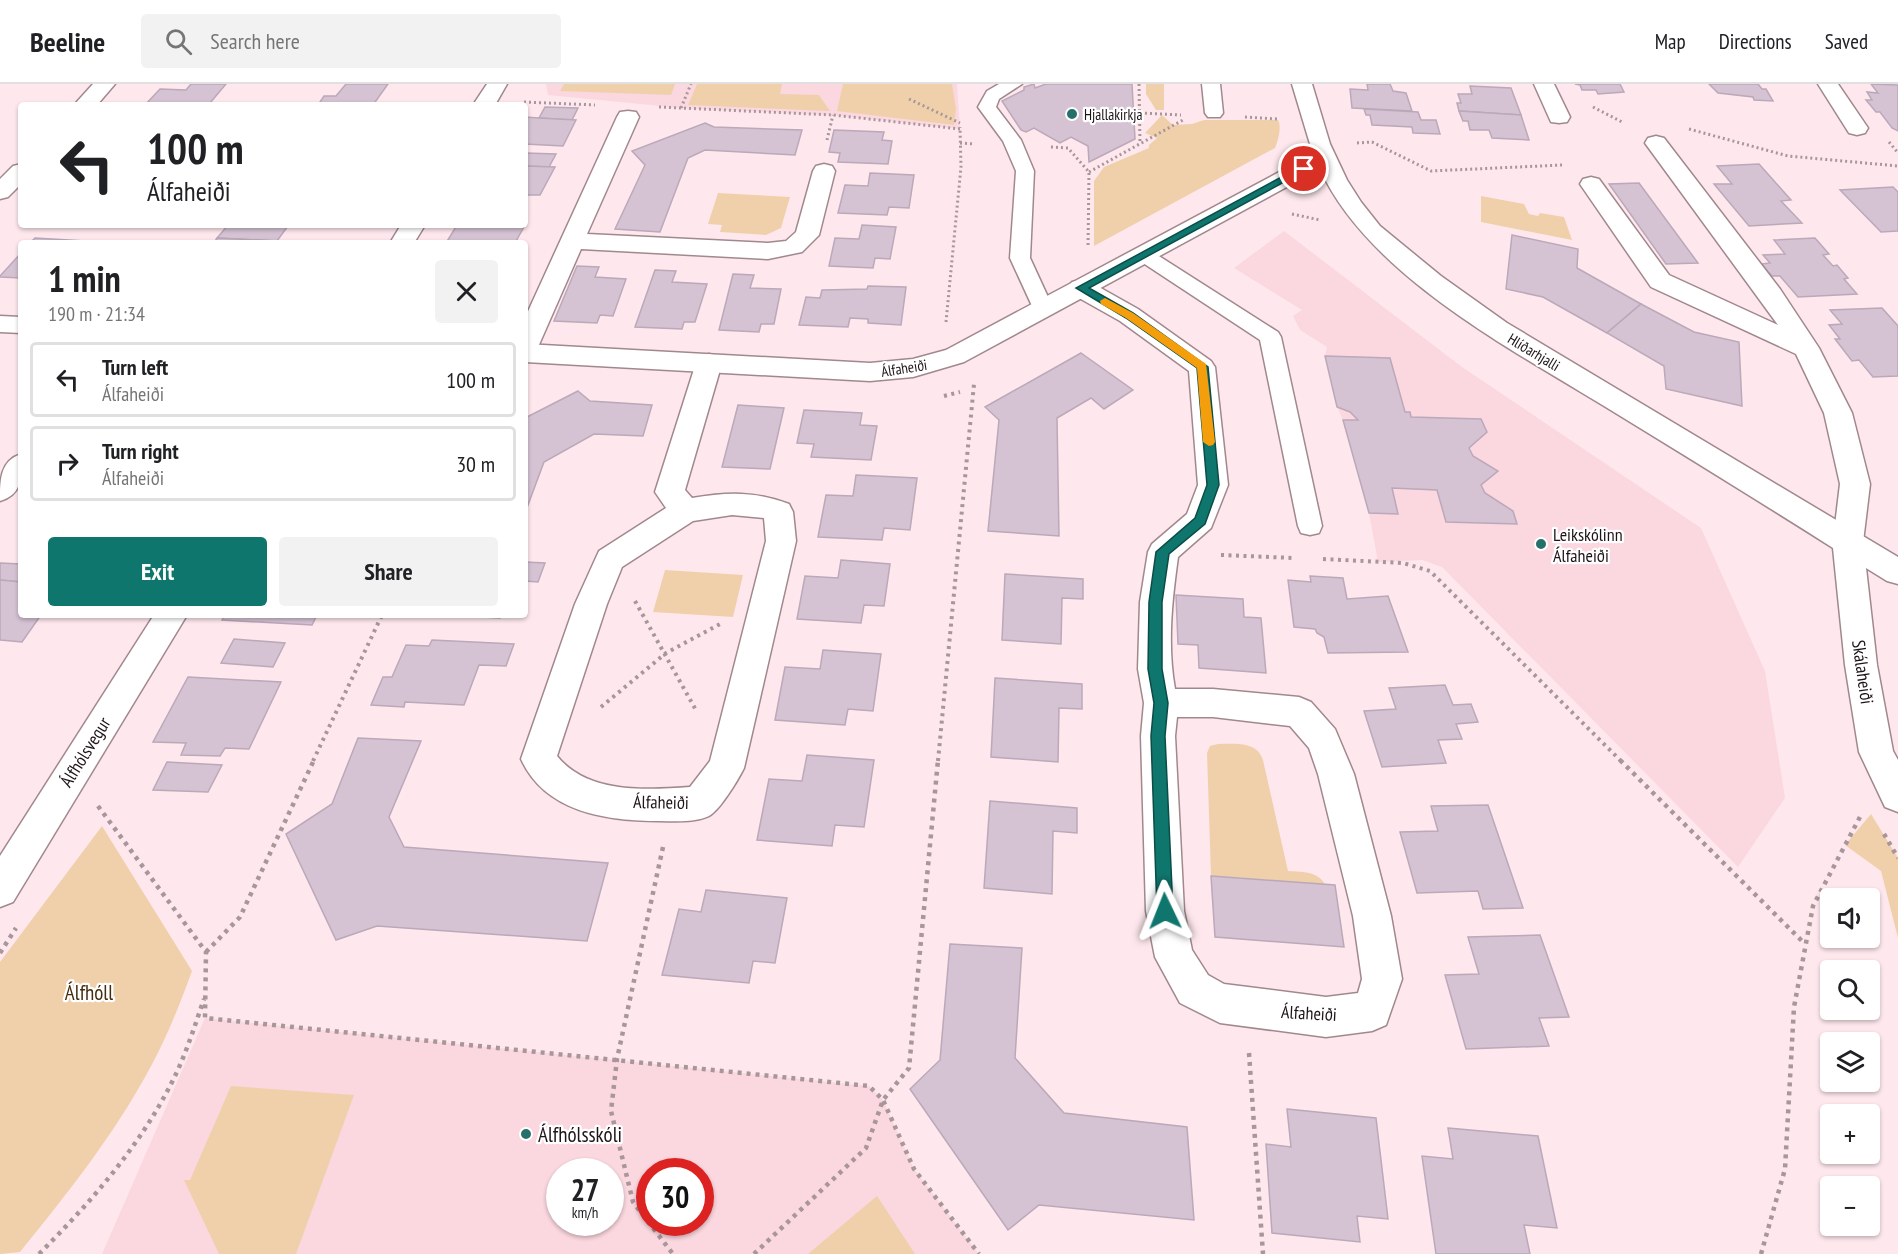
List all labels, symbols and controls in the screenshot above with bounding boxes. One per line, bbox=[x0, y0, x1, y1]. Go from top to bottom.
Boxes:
search box bbox=[141, 14, 561, 68]
text: Beeline bbox=[30, 23, 105, 60]
icon: search bbox=[162, 25, 195, 58]
text: Search here bbox=[210, 27, 300, 55]
text: Map bbox=[1655, 28, 1686, 55]
text: Directions bbox=[1719, 28, 1792, 55]
text: Saved bbox=[1825, 28, 1868, 55]
place label: Hjallakirkja bbox=[1084, 105, 1143, 124]
marker: Hjallakirkja bbox=[1065, 107, 1079, 121]
text: 100 m bbox=[147, 121, 244, 176]
icon: left bbox=[48, 126, 126, 204]
pin bbox=[1278, 143, 1329, 194]
icon: arrive bbox=[1287, 152, 1320, 185]
text: Álfaheiði bbox=[147, 174, 231, 208]
text: 1 min bbox=[48, 255, 121, 302]
button: close bbox=[435, 260, 498, 323]
text: 190 m · 21:34 bbox=[48, 301, 145, 327]
street label: Hlíðarhjalli bbox=[1504, 329, 1564, 375]
text: Turn left bbox=[102, 353, 168, 381]
street label: Álfaheiði bbox=[880, 355, 928, 381]
icon: left bbox=[51, 363, 84, 396]
text: 100 m bbox=[446, 366, 495, 394]
text: Álfaheiði bbox=[102, 381, 164, 407]
text: Turn right bbox=[102, 437, 179, 465]
icon: right bbox=[51, 447, 84, 480]
text: 30 m bbox=[456, 450, 495, 478]
text: Álfaheiði bbox=[102, 465, 164, 491]
place label: Leikskólinn Álfaheiði bbox=[1553, 523, 1623, 567]
button: Exit bbox=[48, 537, 267, 606]
button: Share bbox=[279, 537, 498, 606]
marker: Leikskólinn Álfaheiði bbox=[1534, 537, 1548, 551]
street label: Skálaheiði bbox=[1847, 638, 1879, 706]
street label: Álfhólsvegur bbox=[55, 713, 115, 791]
street label: Álfaheiði bbox=[633, 790, 689, 814]
position arrow bbox=[1133, 879, 1197, 943]
map controls bbox=[1820, 888, 1880, 1236]
button: sound bbox=[1820, 888, 1880, 948]
button: search bbox=[1820, 960, 1880, 1020]
park label: Álfhóll bbox=[65, 979, 113, 1006]
street label: Álfaheiði bbox=[1281, 1000, 1337, 1026]
button: layers bbox=[1820, 1032, 1880, 1092]
button: + bbox=[1820, 1104, 1880, 1164]
place label: Álfhólsskóli bbox=[538, 1121, 622, 1148]
marker: Álfhólsskóli bbox=[519, 1127, 533, 1141]
speed limit sign: 30 bbox=[636, 1158, 714, 1236]
text: 27 bbox=[571, 1170, 599, 1209]
button: − bbox=[1820, 1176, 1880, 1236]
text: km/h bbox=[572, 1203, 598, 1222]

